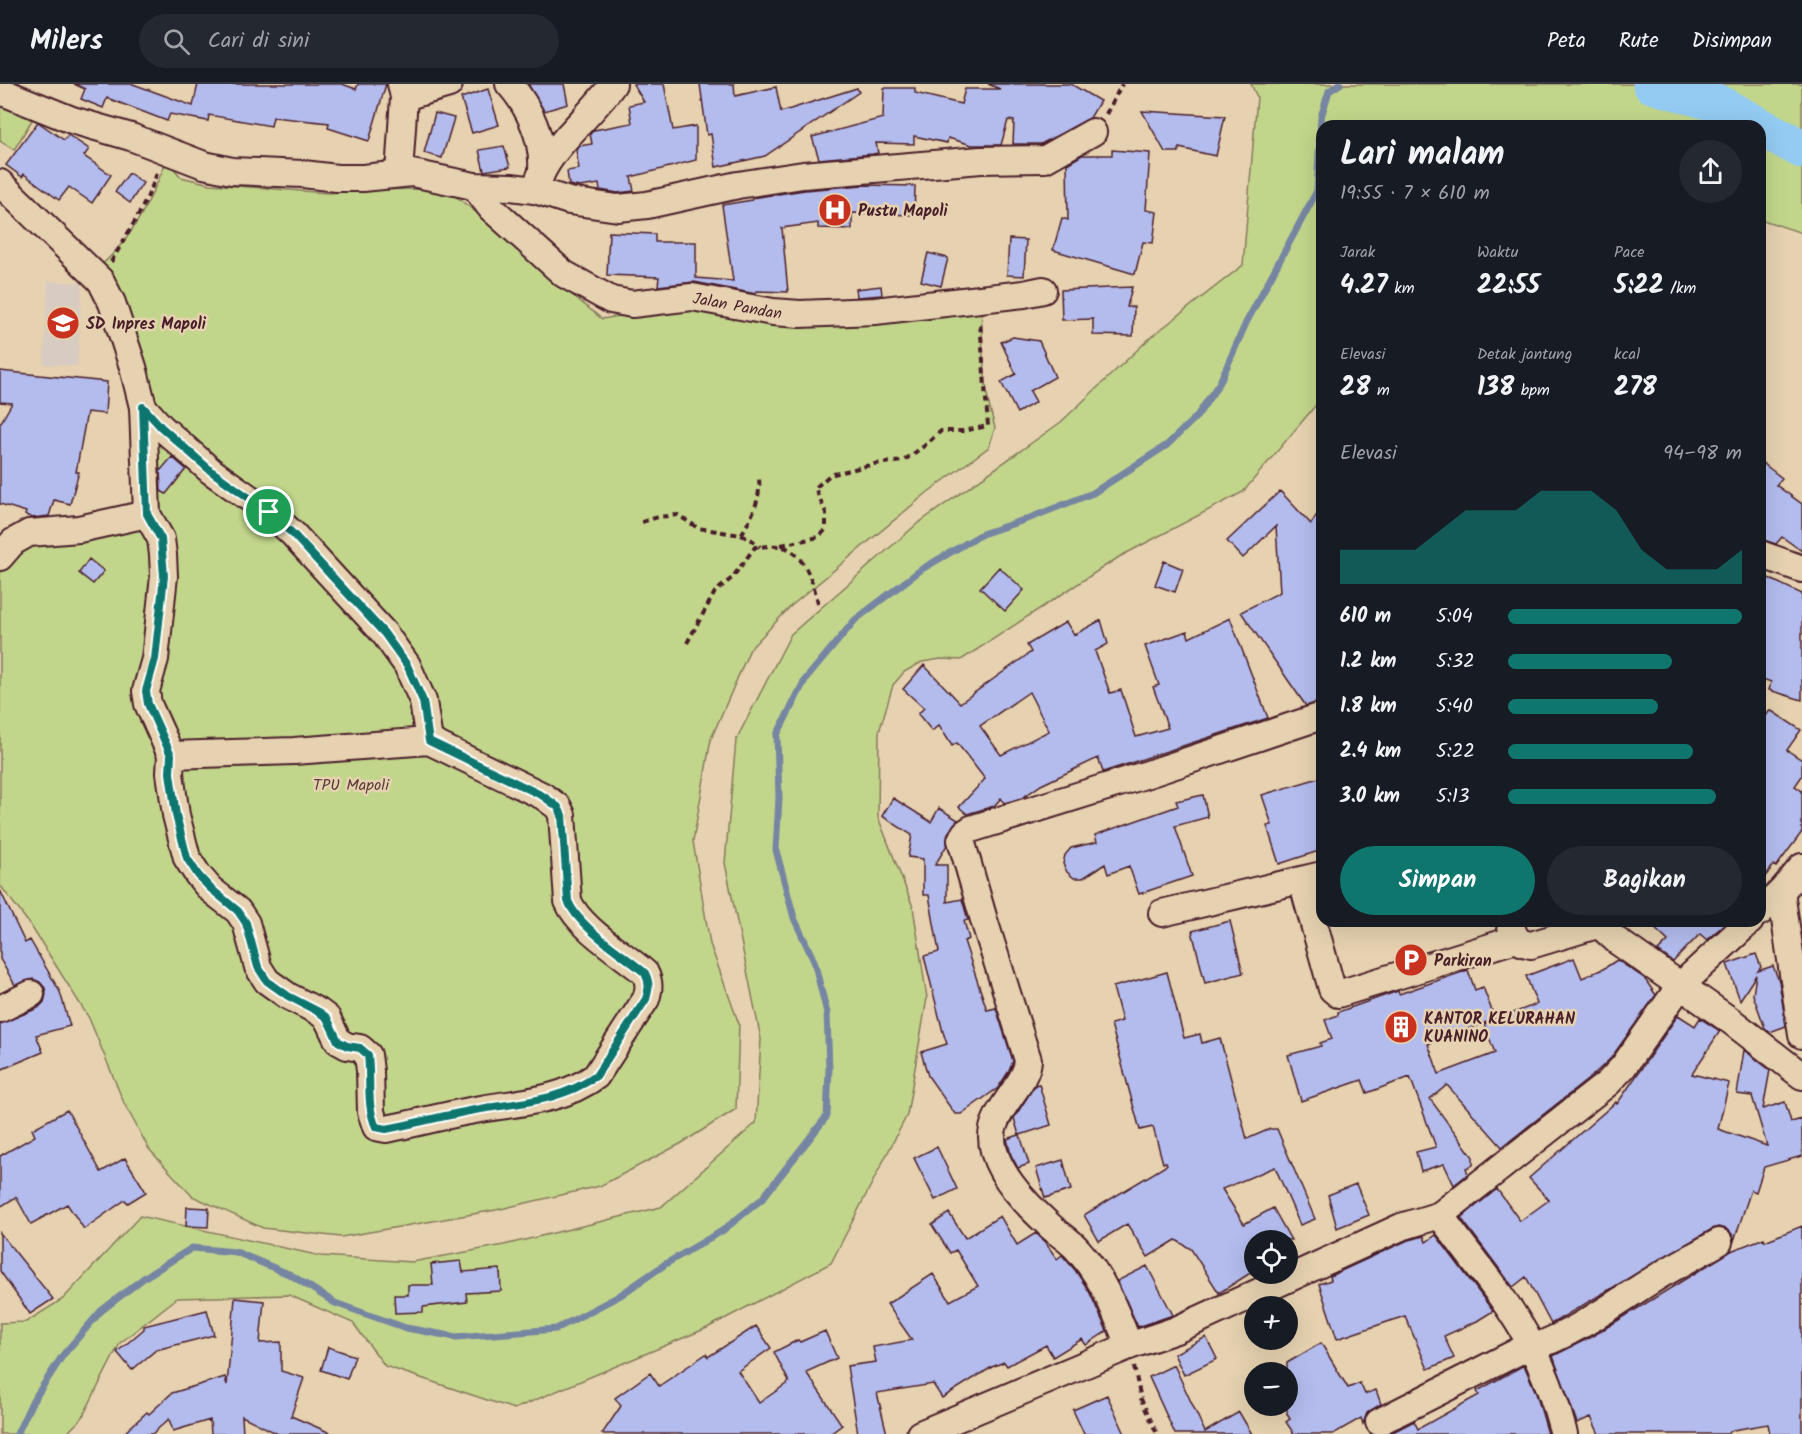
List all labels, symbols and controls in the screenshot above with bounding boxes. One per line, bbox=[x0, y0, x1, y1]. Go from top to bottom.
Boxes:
search box bbox=[139, 14, 559, 68]
text: Milers bbox=[30, 19, 103, 64]
text: Cari di sini bbox=[208, 24, 309, 59]
icon: search bbox=[160, 25, 193, 58]
text: Peta bbox=[1547, 25, 1586, 58]
text: Rute bbox=[1619, 25, 1659, 58]
text: Disimpan bbox=[1692, 25, 1772, 58]
text: Lari malam bbox=[1340, 129, 1505, 182]
button: share bbox=[1679, 140, 1742, 203]
text: 19:55 · 7 × 610 m bbox=[1340, 178, 1490, 210]
hospital icon: Pustu Mapoli bbox=[817, 192, 853, 228]
place label: Pustu Mapoli bbox=[858, 199, 949, 224]
text: Jarak bbox=[1340, 240, 1375, 265]
text: Waktu bbox=[1477, 240, 1518, 265]
text: Pace bbox=[1614, 240, 1645, 265]
text: 4.27 bbox=[1340, 265, 1388, 307]
text: 22:55 bbox=[1477, 265, 1540, 307]
text: 5:22 bbox=[1614, 265, 1664, 307]
text: km bbox=[1388, 276, 1414, 301]
text: /km bbox=[1664, 276, 1696, 301]
street label: Jalan Pandan bbox=[691, 286, 783, 327]
school or university icon: SD Inpres Mapoli bbox=[45, 305, 81, 341]
place label: SD Inpres Mapoli bbox=[86, 312, 207, 337]
text: Elevasi bbox=[1340, 342, 1385, 367]
text: Detak jantung bbox=[1477, 342, 1572, 367]
text: kcal bbox=[1614, 342, 1640, 367]
text: 28 bbox=[1340, 367, 1371, 409]
text: 138 bbox=[1477, 367, 1514, 409]
text: 278 bbox=[1614, 367, 1657, 409]
text: m bbox=[1371, 378, 1390, 403]
text: bpm bbox=[1514, 378, 1550, 403]
text: Elevasi bbox=[1340, 438, 1397, 470]
text: 94–98 m bbox=[1663, 438, 1742, 470]
pin bbox=[243, 486, 294, 537]
icon: arrive bbox=[252, 495, 285, 528]
text: 610 m bbox=[1340, 601, 1391, 633]
text: 5:04 bbox=[1436, 601, 1473, 633]
text: 1.2 km bbox=[1340, 646, 1396, 678]
text: 5:32 bbox=[1436, 646, 1475, 678]
text: 1.8 km bbox=[1340, 691, 1397, 723]
text: 5:40 bbox=[1436, 691, 1473, 723]
text: 2.4 km bbox=[1340, 736, 1401, 768]
text: 5:22 bbox=[1436, 736, 1475, 768]
park label: TPU Mapoli bbox=[313, 773, 390, 798]
text: 3.0 km bbox=[1340, 781, 1400, 813]
text: 5:13 bbox=[1436, 781, 1469, 813]
button: Simpan bbox=[1340, 846, 1535, 915]
button: Bagikan bbox=[1547, 846, 1742, 915]
parking icon: Parkiran bbox=[1393, 942, 1429, 978]
place label: Parkiran bbox=[1434, 949, 1492, 974]
place label: KANTOR KELURAHAN KUANINO bbox=[1424, 1007, 1575, 1050]
building icon: KANTOR KELURAHAN KUANINO bbox=[1383, 1009, 1419, 1045]
map controls bbox=[1244, 1230, 1298, 1416]
button: locate bbox=[1244, 1230, 1298, 1284]
button: + bbox=[1244, 1296, 1298, 1350]
button: − bbox=[1244, 1362, 1298, 1416]

